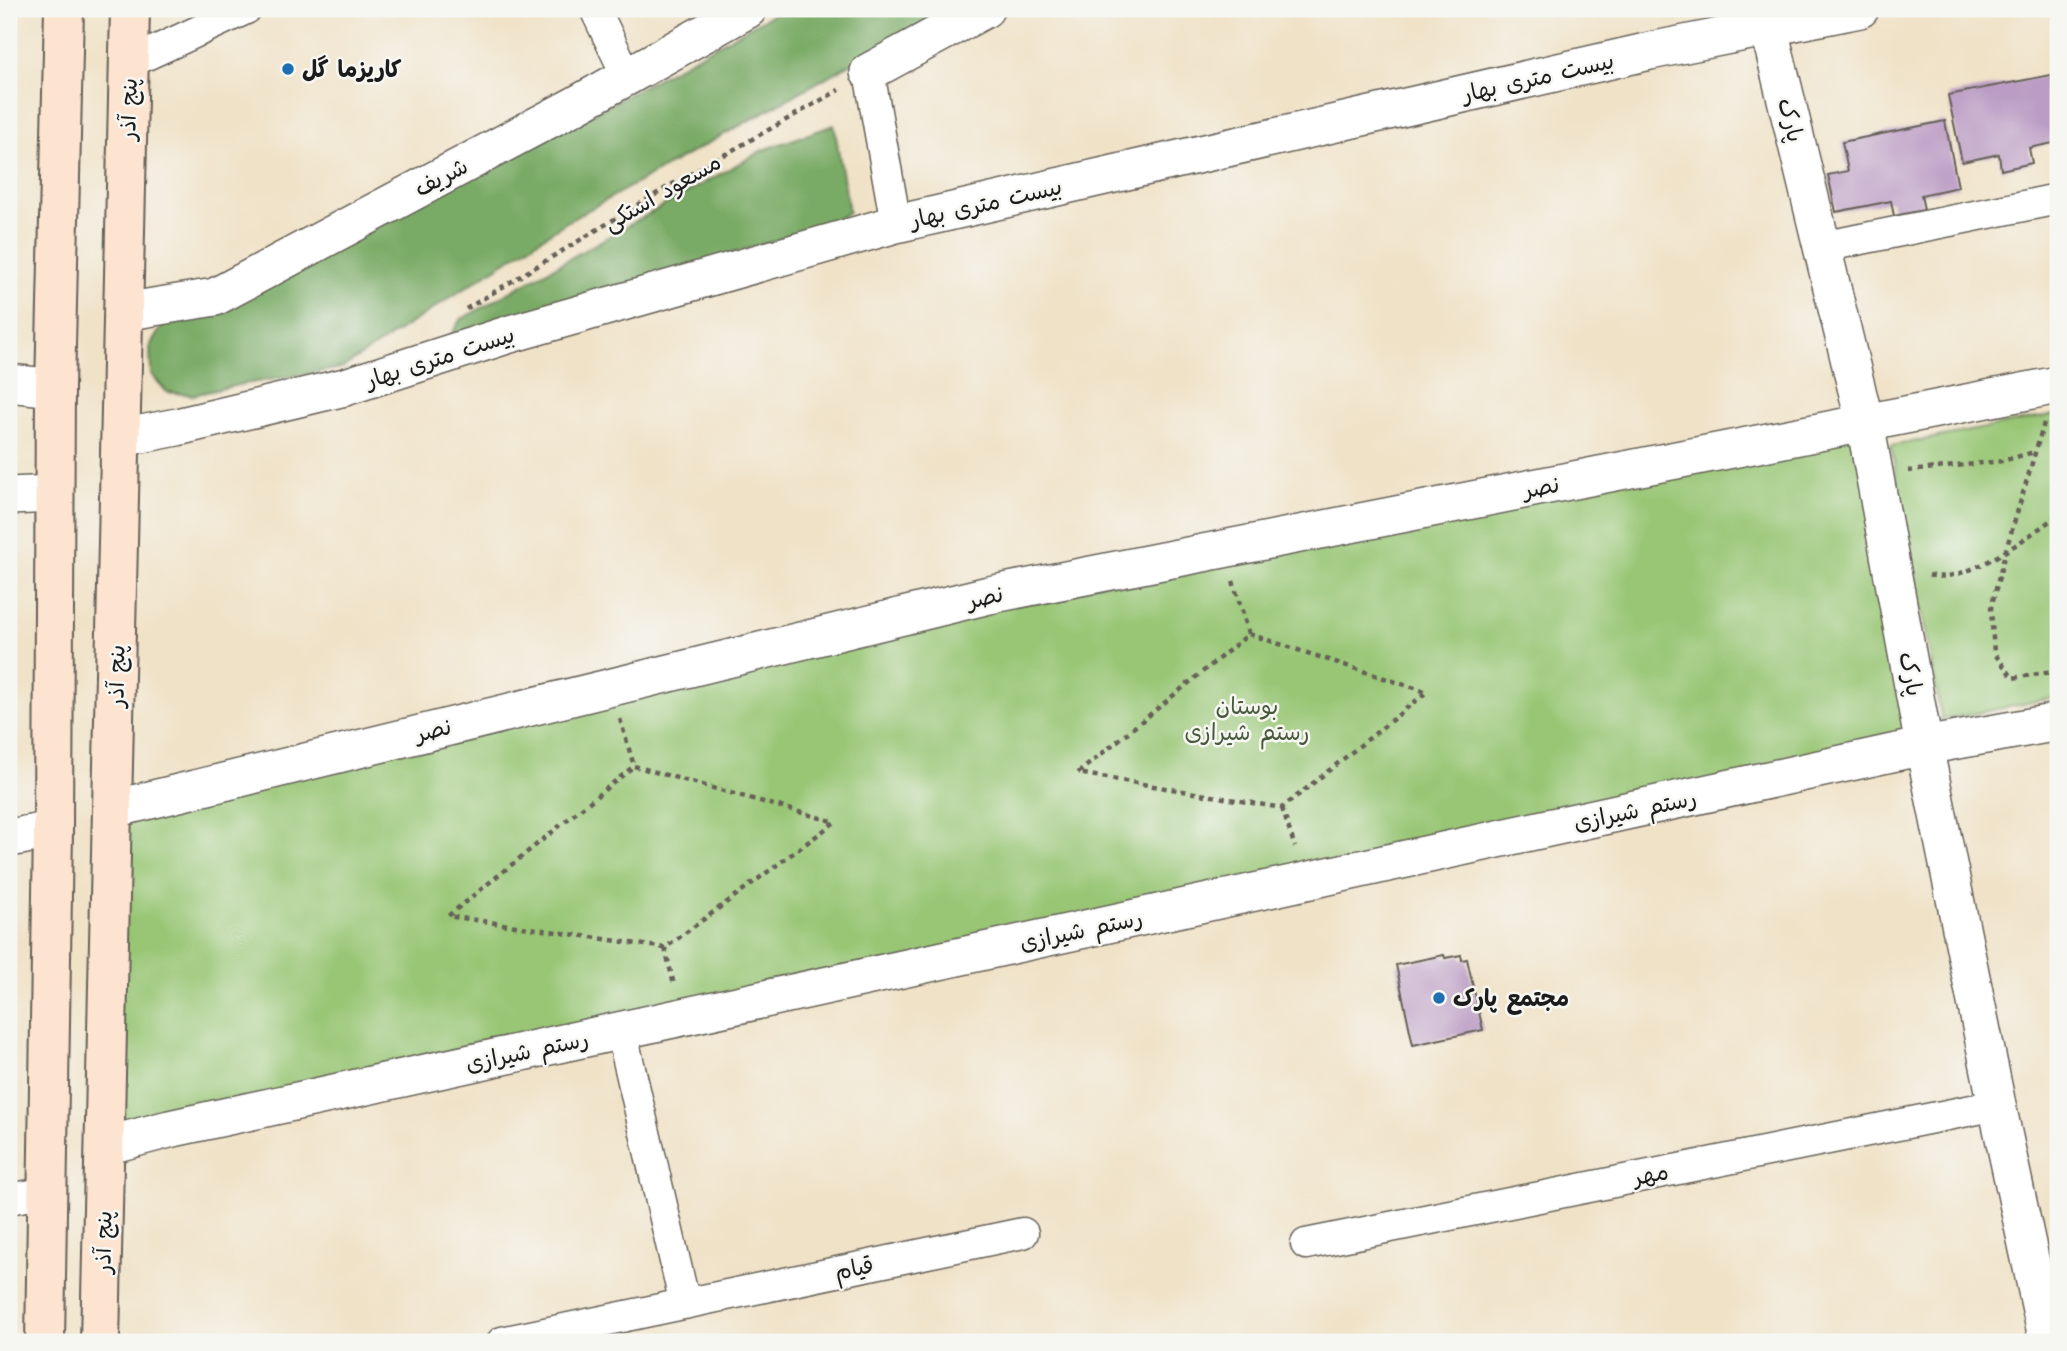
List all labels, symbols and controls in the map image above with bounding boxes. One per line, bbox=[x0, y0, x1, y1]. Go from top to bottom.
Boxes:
street label: بیست متری بهار bbox=[1457, 45, 1617, 111]
place label: کاریزما گل bbox=[302, 54, 402, 86]
marker: کاریزما گل bbox=[280, 61, 296, 77]
street label: پنج آذر bbox=[112, 77, 146, 143]
street label: پارک bbox=[1769, 95, 1811, 146]
street label: مسعود استکی bbox=[598, 146, 727, 239]
street label: شریف bbox=[409, 150, 474, 205]
street label: بیست متری بهار bbox=[905, 171, 1065, 237]
street label: بیست متری بهار bbox=[360, 319, 519, 398]
street label: نصر bbox=[1518, 469, 1562, 508]
street label: نصر bbox=[962, 578, 1007, 618]
street label: پنج آذر bbox=[100, 644, 134, 710]
street label: پارک bbox=[1890, 649, 1930, 699]
park label: بوستان رستم شیرازی bbox=[1185, 691, 1309, 750]
street label: نصر bbox=[410, 711, 455, 751]
street label: رستم شیرازی bbox=[1571, 782, 1700, 841]
street label: رستم شیرازی bbox=[1017, 902, 1146, 961]
place label: مجتمع پارک bbox=[1453, 983, 1569, 1015]
marker: مجتمع پارک bbox=[1431, 990, 1447, 1006]
street label: رستم شیرازی bbox=[463, 1023, 592, 1082]
street label: مهر bbox=[1629, 1156, 1671, 1194]
street label: پنج آذر bbox=[87, 1210, 121, 1276]
street label: قیام bbox=[832, 1249, 877, 1290]

